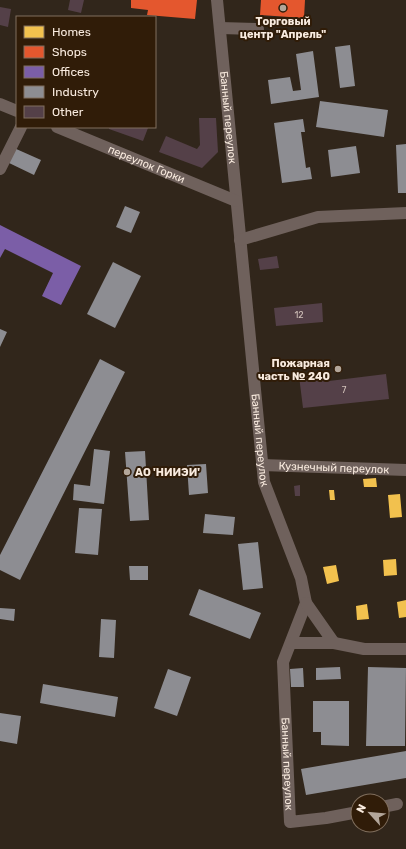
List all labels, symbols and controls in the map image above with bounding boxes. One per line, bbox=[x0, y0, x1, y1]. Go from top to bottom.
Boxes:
marker: Торговый центр "Апрель" bbox=[278, 3, 288, 13]
place label: Торговый центр "Апрель" bbox=[240, 15, 326, 41]
legend bbox=[16, 16, 156, 128]
text: Homes bbox=[52, 25, 91, 39]
text: Shops bbox=[52, 45, 87, 59]
text: Offices bbox=[52, 65, 90, 79]
street label: Банный переулок bbox=[217, 70, 239, 165]
text: Industry bbox=[52, 85, 99, 99]
text: Other bbox=[52, 105, 84, 119]
street label: переулок Горки bbox=[106, 143, 187, 186]
house number: 12 bbox=[294, 310, 304, 320]
place label: Пожарная часть № 240 bbox=[258, 357, 330, 383]
marker: Пожарная часть № 240 bbox=[333, 364, 343, 374]
house number: 7 bbox=[342, 385, 347, 395]
street label: Банный переулок bbox=[248, 393, 271, 489]
street label: Кузнечный переулок bbox=[278, 460, 389, 476]
place label: АО 'НИИЭИ' bbox=[135, 466, 200, 479]
marker: АО 'НИИЭИ' bbox=[122, 467, 132, 477]
street label: Банный переулок bbox=[278, 717, 295, 811]
north arrow bbox=[350, 793, 390, 833]
text: N bbox=[354, 802, 369, 815]

